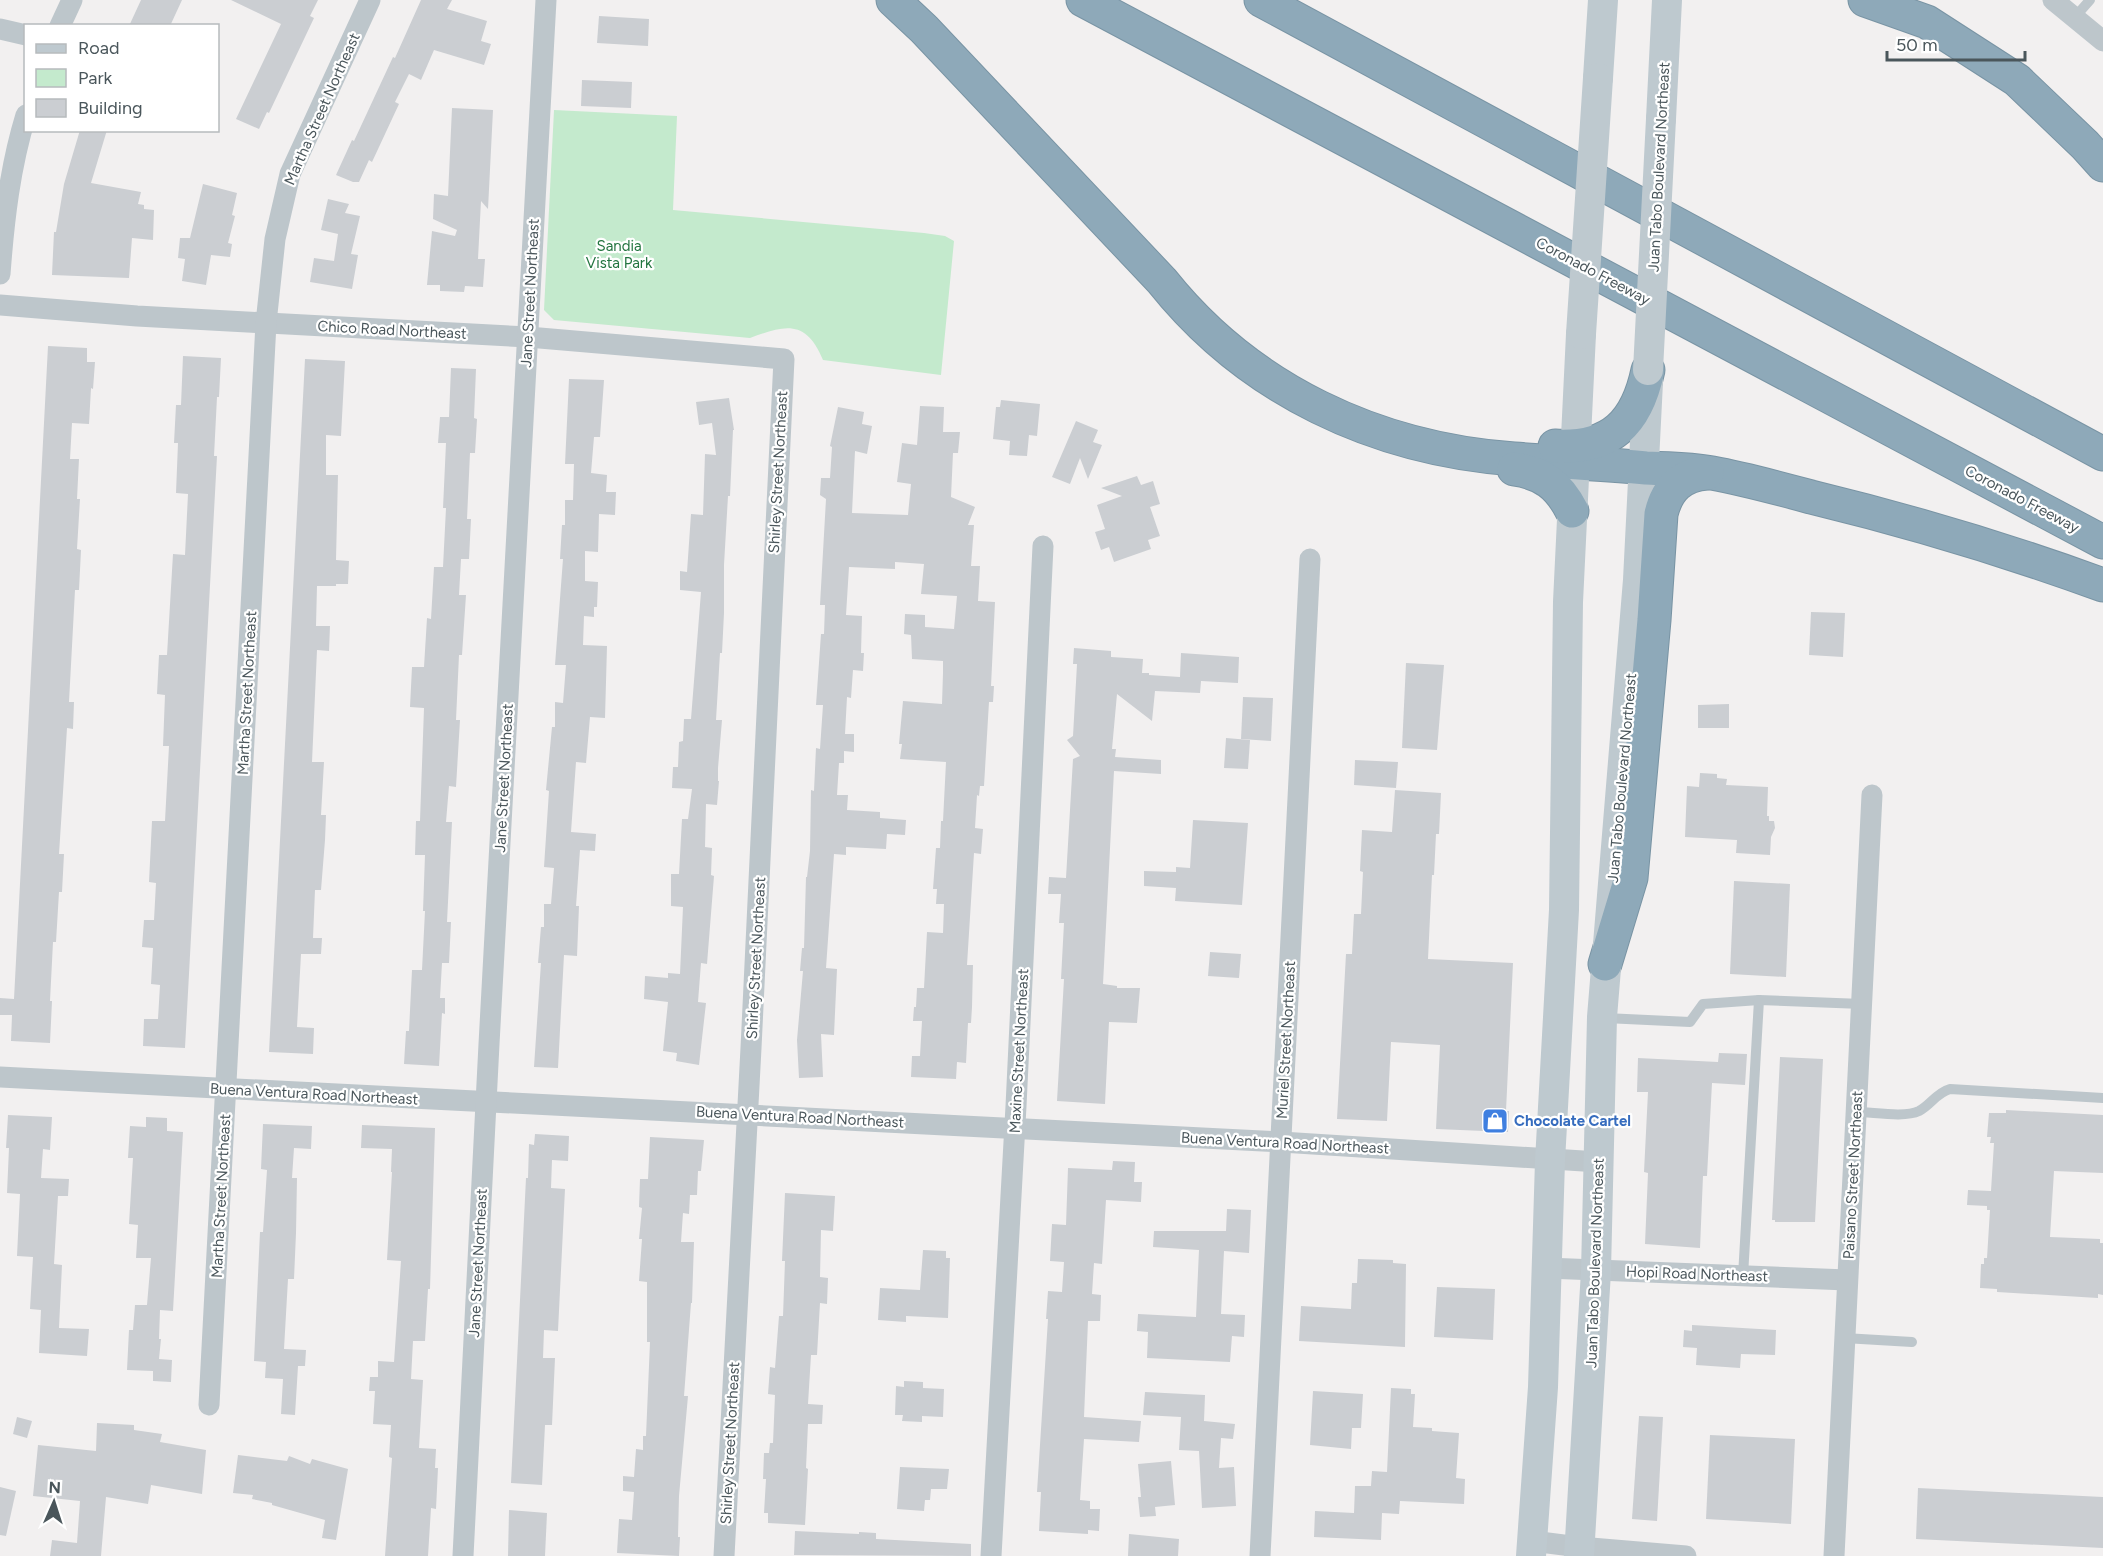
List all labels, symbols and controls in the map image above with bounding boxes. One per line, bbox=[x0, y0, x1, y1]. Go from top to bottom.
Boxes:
legend bbox=[24, 24, 219, 132]
scale bar bbox=[1887, 24, 2025, 62]
street label: Martha Street Northeast bbox=[280, 30, 364, 188]
text: 50 m bbox=[1896, 34, 1938, 56]
text: Road bbox=[78, 37, 119, 59]
street label: Juan Tabo Boulevard Northeast bbox=[1645, 61, 1674, 272]
text: Park bbox=[78, 67, 113, 89]
text: Building bbox=[78, 97, 143, 119]
street label: Jane Street Northeast bbox=[517, 218, 543, 368]
street label: Coronado Freeway bbox=[1533, 233, 1653, 309]
park label: Sandia Vista Park bbox=[586, 237, 653, 272]
street label: Chico Road Northeast bbox=[317, 317, 467, 343]
street label: Shirley Street Northeast bbox=[765, 390, 791, 554]
street label: Coronado Freeway bbox=[1962, 461, 2082, 537]
street label: Martha Street Northeast bbox=[234, 610, 260, 776]
street label: Juan Tabo Boulevard Northeast bbox=[1604, 672, 1640, 884]
street label: Jane Street Northeast bbox=[491, 703, 517, 853]
street label: Shirley Street Northeast bbox=[743, 876, 769, 1040]
street label: Muriel Street Northeast bbox=[1273, 960, 1299, 1120]
street label: Maxine Street Northeast bbox=[1006, 968, 1032, 1134]
street label: Buena Ventura Road Northeast bbox=[209, 1080, 419, 1108]
street label: Paisano Street Northeast bbox=[1840, 1090, 1866, 1260]
street label: Buena Ventura Road Northeast bbox=[695, 1103, 905, 1131]
shop icon: Chocolate Cartel bbox=[1480, 1106, 1510, 1136]
place label: Chocolate Cartel bbox=[1514, 1112, 1631, 1130]
street label: Martha Street Northeast bbox=[208, 1113, 234, 1279]
street label: Buena Ventura Road Northeast bbox=[1180, 1129, 1390, 1157]
street label: Juan Tabo Boulevard Northeast bbox=[1582, 1157, 1608, 1368]
street label: Jane Street Northeast bbox=[465, 1188, 491, 1338]
street label: Hopi Road Northeast bbox=[1626, 1263, 1769, 1285]
street label: Shirley Street Northeast bbox=[717, 1361, 743, 1525]
north arrow bbox=[24, 1472, 84, 1532]
text: N bbox=[48, 1478, 61, 1497]

